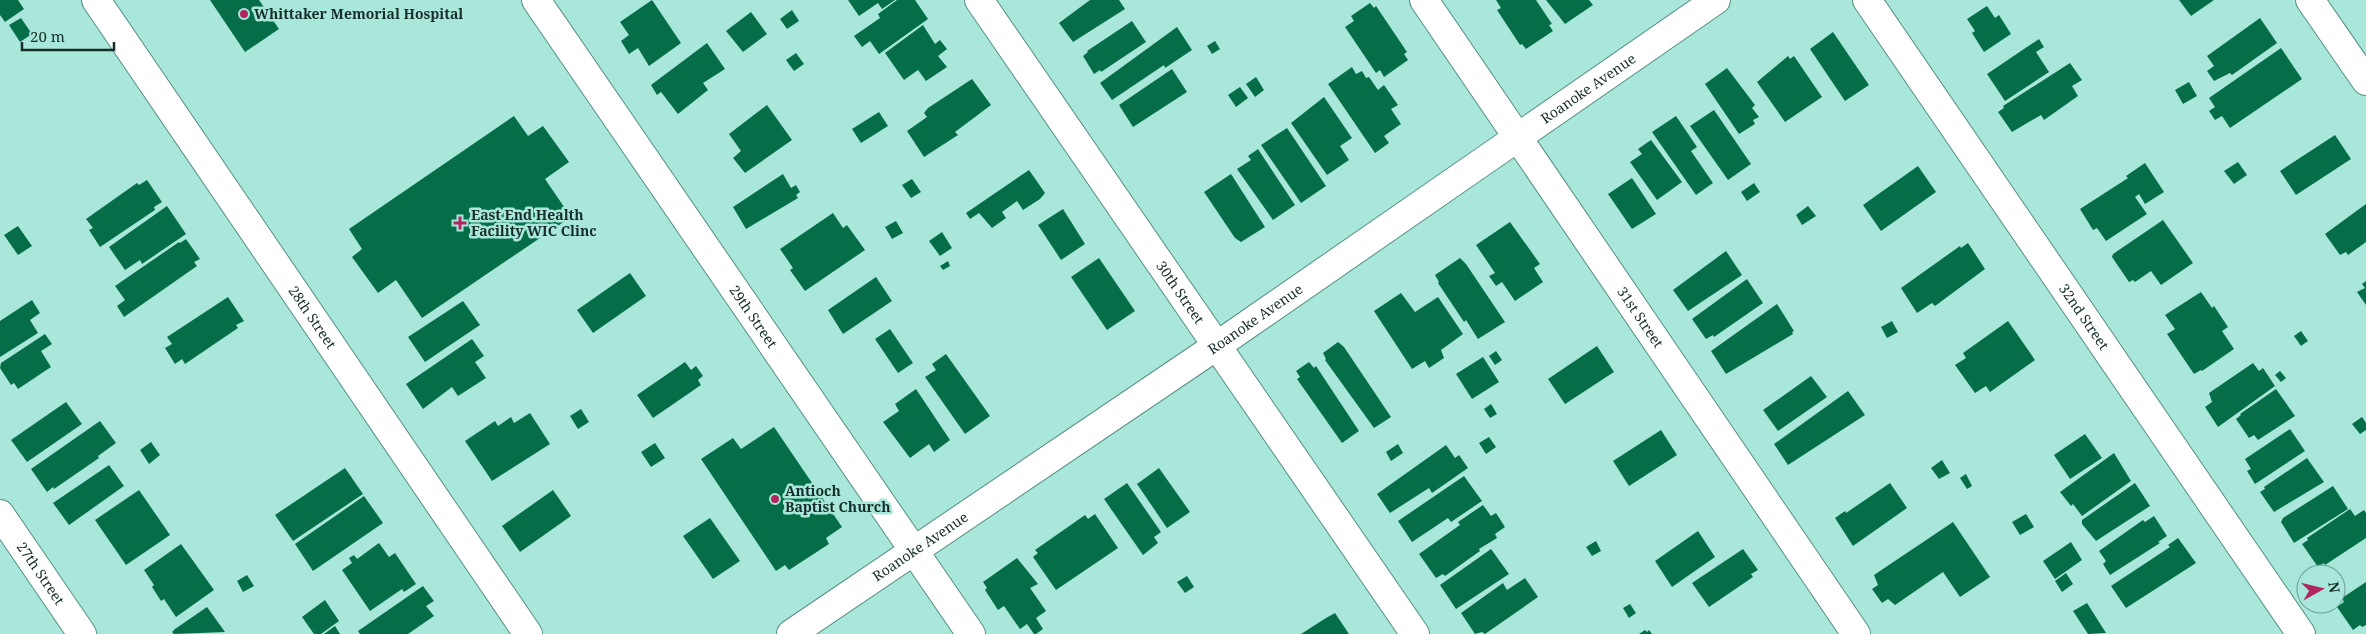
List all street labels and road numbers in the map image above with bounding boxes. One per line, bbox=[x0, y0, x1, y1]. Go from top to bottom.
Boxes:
street label: Roanoke Avenue bbox=[1537, 49, 1639, 128]
street label: 30th Street bbox=[1152, 257, 1209, 327]
street label: Roanoke Avenue bbox=[1204, 279, 1306, 358]
street label: 32nd Street bbox=[2055, 280, 2114, 353]
street label: 29th Street bbox=[725, 281, 782, 352]
street label: 28th Street bbox=[284, 282, 341, 352]
street label: 31st Street bbox=[1613, 283, 1668, 351]
street label: Roanoke Avenue bbox=[868, 507, 971, 585]
street label: 27th Street bbox=[13, 538, 69, 608]

